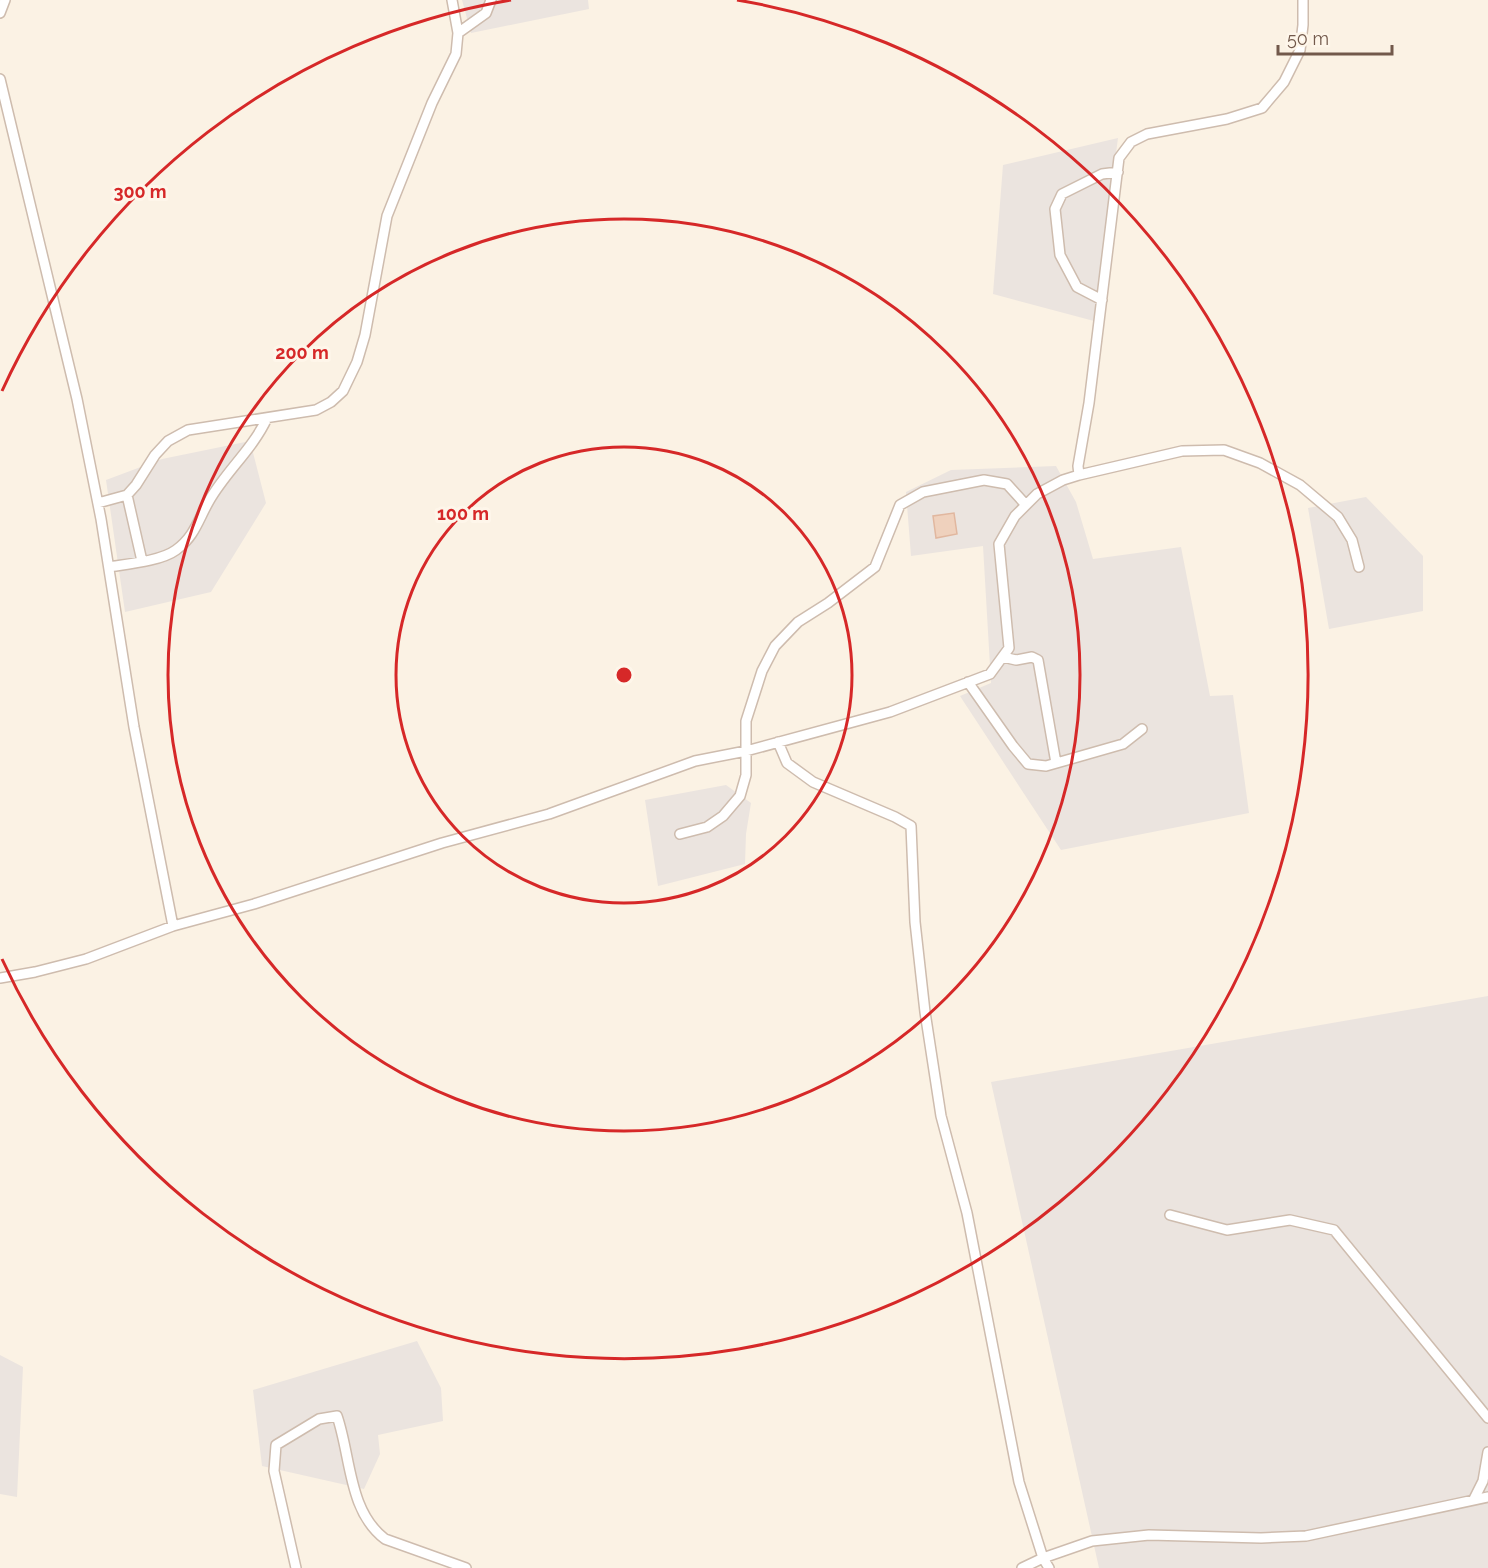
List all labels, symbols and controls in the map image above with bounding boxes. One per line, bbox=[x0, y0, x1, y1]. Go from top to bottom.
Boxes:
scale bar bbox=[1278, 18, 1392, 56]
text: 50 m bbox=[1287, 28, 1329, 49]
text: 300 m bbox=[113, 181, 167, 202]
text: 200 m bbox=[275, 342, 329, 363]
text: 100 m bbox=[437, 503, 489, 524]
centre of rings bbox=[614, 665, 634, 685]

